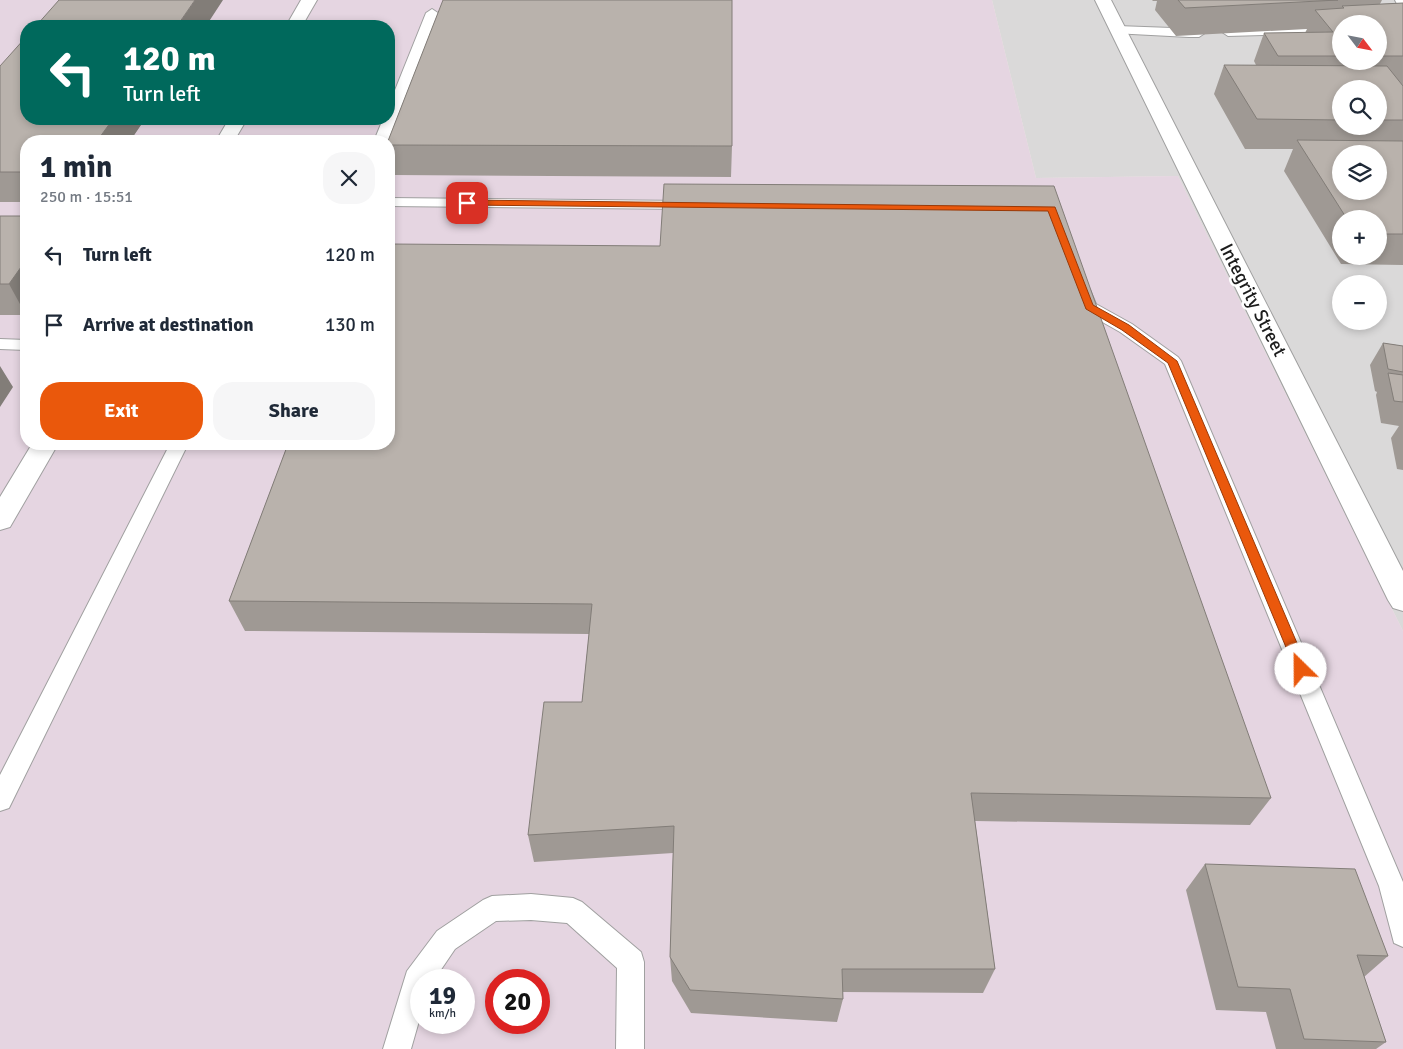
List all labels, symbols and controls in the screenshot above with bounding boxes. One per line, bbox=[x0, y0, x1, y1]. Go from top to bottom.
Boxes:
north arrow bbox=[1332, 15, 1388, 70]
map controls bbox=[1332, 15, 1387, 330]
text: 120 m bbox=[123, 37, 216, 80]
icon: left bbox=[40, 40, 105, 105]
text: Turn left bbox=[123, 80, 201, 107]
button: search bbox=[1332, 80, 1387, 135]
button: layers bbox=[1332, 145, 1387, 200]
text: 1 min bbox=[40, 149, 112, 186]
button: close bbox=[323, 152, 375, 204]
pin bbox=[446, 182, 488, 224]
text: 250 m · 15:51 bbox=[40, 187, 133, 207]
icon: arrive bbox=[453, 189, 481, 217]
button: + bbox=[1332, 210, 1387, 265]
street label: Integrity Street bbox=[1214, 239, 1292, 361]
icon: left bbox=[40, 241, 68, 269]
text: Turn left bbox=[83, 243, 152, 267]
text: 120 m bbox=[325, 243, 375, 267]
button: − bbox=[1332, 275, 1387, 330]
icon: arrive bbox=[40, 311, 68, 339]
text: Arrive at destination bbox=[83, 313, 254, 337]
text: 130 m bbox=[325, 313, 375, 337]
button: Exit bbox=[40, 382, 203, 440]
button: Share bbox=[213, 382, 375, 440]
position arrow bbox=[1274, 642, 1326, 694]
speed limit sign: 20 bbox=[485, 969, 550, 1034]
text: 19 bbox=[429, 980, 456, 1011]
text: km/h bbox=[429, 1006, 456, 1021]

